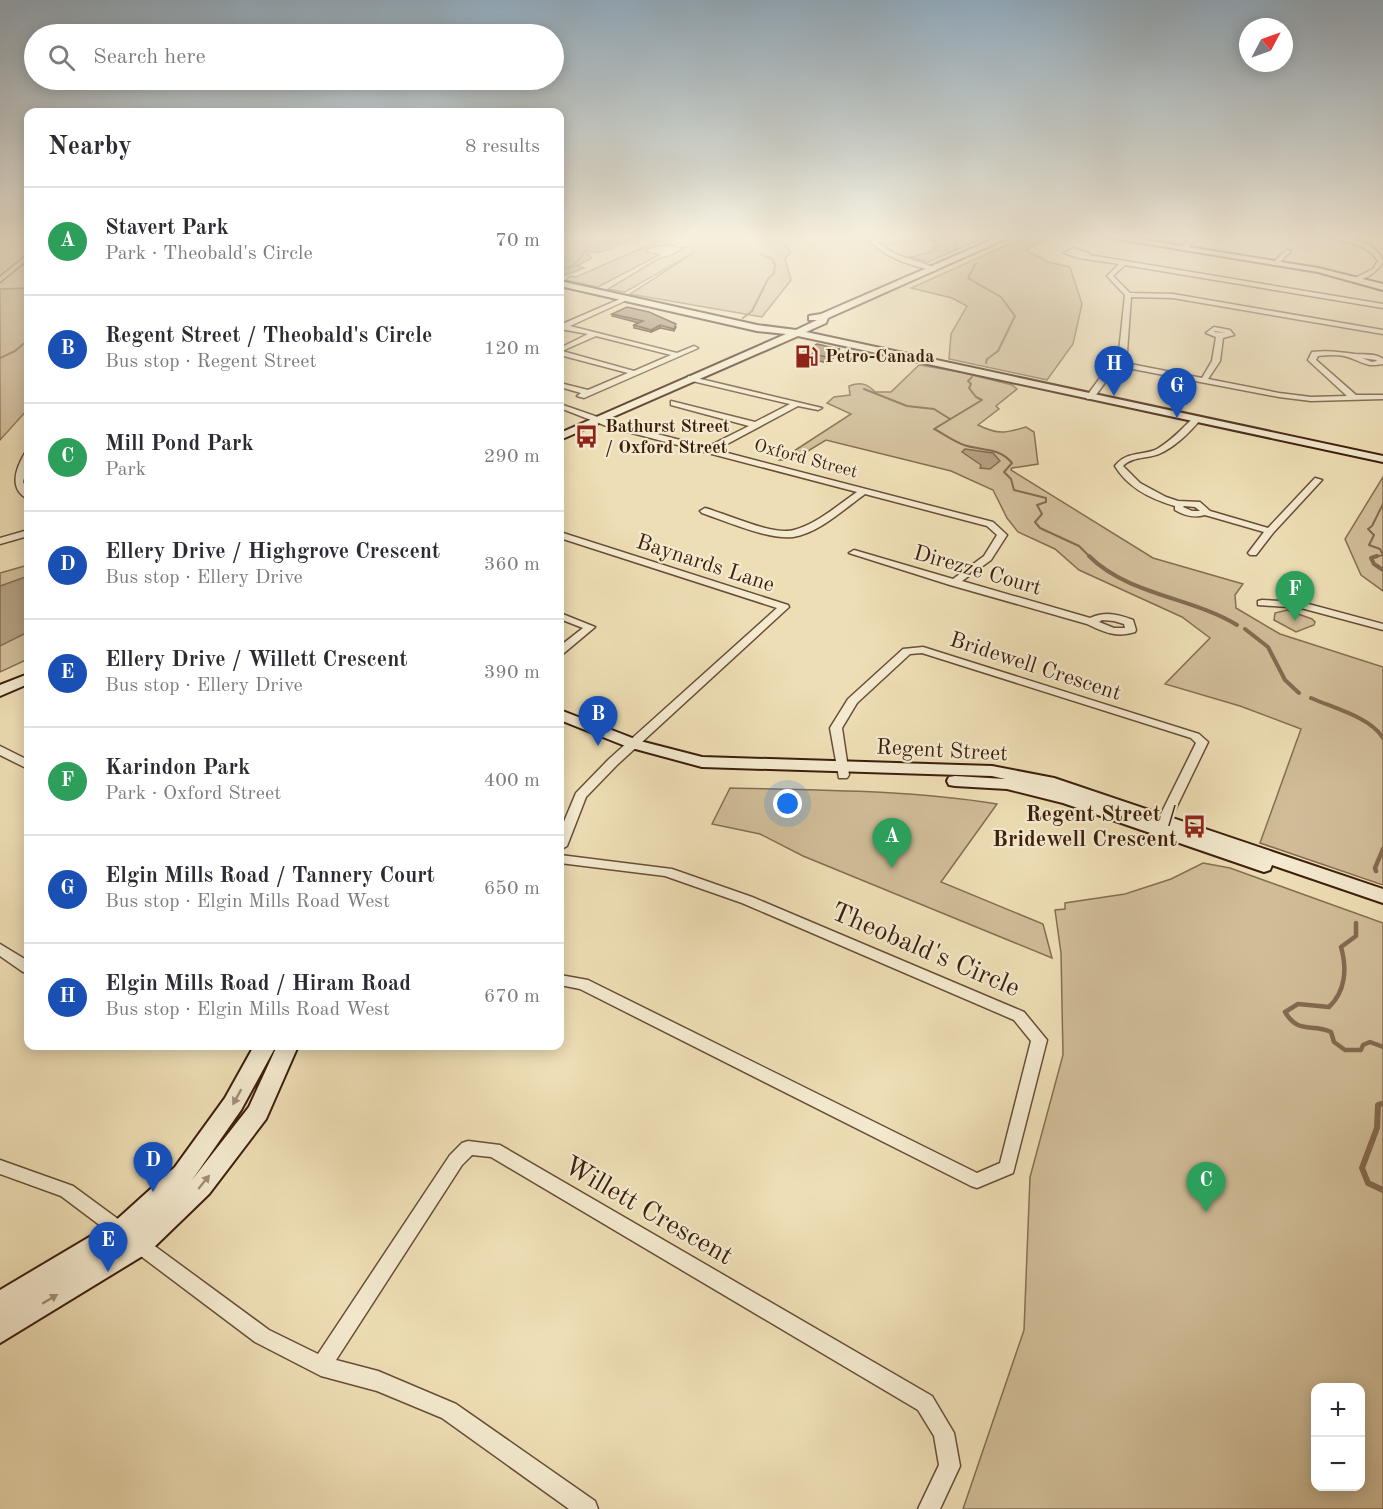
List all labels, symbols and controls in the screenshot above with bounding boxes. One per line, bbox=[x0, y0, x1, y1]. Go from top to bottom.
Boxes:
north arrow bbox=[1239, 18, 1293, 72]
search box bbox=[24, 24, 564, 90]
icon: search bbox=[45, 41, 78, 74]
text: Search here bbox=[93, 46, 206, 68]
text: Nearby bbox=[48, 134, 132, 160]
text: 8 results bbox=[465, 137, 540, 157]
text: Stavert Park bbox=[105, 217, 229, 239]
text: A bbox=[60, 231, 75, 251]
text: 70 m bbox=[495, 231, 540, 251]
text: Park · Theobald's Circle bbox=[105, 244, 313, 264]
text: Regent Street / Theobald's Circle bbox=[105, 325, 433, 347]
text: B bbox=[60, 339, 75, 359]
text: 120 m bbox=[484, 339, 540, 359]
fuel station icon: Petro-Canada bbox=[794, 343, 820, 369]
pin: H bbox=[1094, 346, 1134, 396]
place label: Petro-Canada bbox=[825, 348, 934, 366]
text: Bus stop · Regent Street bbox=[105, 352, 316, 372]
pin: G bbox=[1158, 368, 1196, 418]
place label: Bathurst Street / Oxford Street bbox=[605, 418, 730, 457]
bus stop icon: Bathurst Street / Oxford Street bbox=[574, 423, 600, 449]
text: Mill Pond Park bbox=[105, 433, 254, 455]
street label: Oxford Street bbox=[752, 437, 859, 481]
text: C bbox=[61, 447, 74, 467]
text: 290 m bbox=[484, 447, 540, 467]
text: Park bbox=[105, 460, 146, 480]
street label: Baynards Lane bbox=[634, 531, 777, 597]
text: Ellery Drive / Highgrove Crescent bbox=[105, 541, 440, 563]
street label: Direzze Court bbox=[911, 542, 1044, 600]
text: D bbox=[60, 555, 75, 575]
text: 360 m bbox=[484, 555, 540, 575]
text: Bus stop · Ellery Drive bbox=[105, 568, 303, 588]
pin: F bbox=[1276, 572, 1314, 621]
street label: Bridewell Crescent bbox=[947, 629, 1124, 705]
text: Ellery Drive / Willett Crescent bbox=[105, 649, 407, 671]
text: E bbox=[61, 663, 74, 683]
text: 390 m bbox=[484, 663, 540, 683]
text: Bus stop · Ellery Drive bbox=[105, 676, 303, 696]
pin: B bbox=[578, 696, 618, 746]
street label: Regent Street bbox=[875, 737, 1008, 765]
text: Karindon Park bbox=[105, 757, 250, 779]
text: F bbox=[61, 771, 74, 791]
text: 400 m bbox=[484, 771, 540, 791]
text: Park · Oxford Street bbox=[105, 784, 281, 804]
your location bbox=[773, 789, 802, 818]
place label: Regent Street / Bridewell Crescent bbox=[992, 804, 1177, 851]
bus stop icon: Regent Street / Bridewell Crescent bbox=[1182, 813, 1208, 839]
pin: A bbox=[872, 818, 912, 868]
text: Elgin Mills Road / Tannery Court bbox=[105, 865, 435, 887]
text: G bbox=[60, 879, 75, 899]
text: 650 m bbox=[484, 879, 540, 899]
text: Bus stop · Elgin Mills Road West bbox=[105, 892, 390, 912]
street label: Theobald's Circle bbox=[827, 898, 1024, 1002]
text: Elgin Mills Road / Hiram Road bbox=[105, 973, 411, 995]
text: H bbox=[59, 987, 76, 1007]
text: 670 m bbox=[484, 987, 540, 1007]
text: Bus stop · Elgin Mills Road West bbox=[105, 1000, 390, 1020]
one-way arrow bbox=[232, 1089, 242, 1106]
pin: D bbox=[134, 1142, 172, 1192]
street label: Willett Crescent bbox=[559, 1152, 737, 1270]
pin: C bbox=[1186, 1162, 1226, 1212]
one-way arrow bbox=[197, 1175, 210, 1190]
pin: E bbox=[88, 1222, 128, 1272]
one-way arrow bbox=[42, 1294, 58, 1305]
map controls bbox=[1311, 1383, 1365, 1491]
button: + bbox=[1311, 1383, 1365, 1437]
button: − bbox=[1311, 1437, 1365, 1491]

